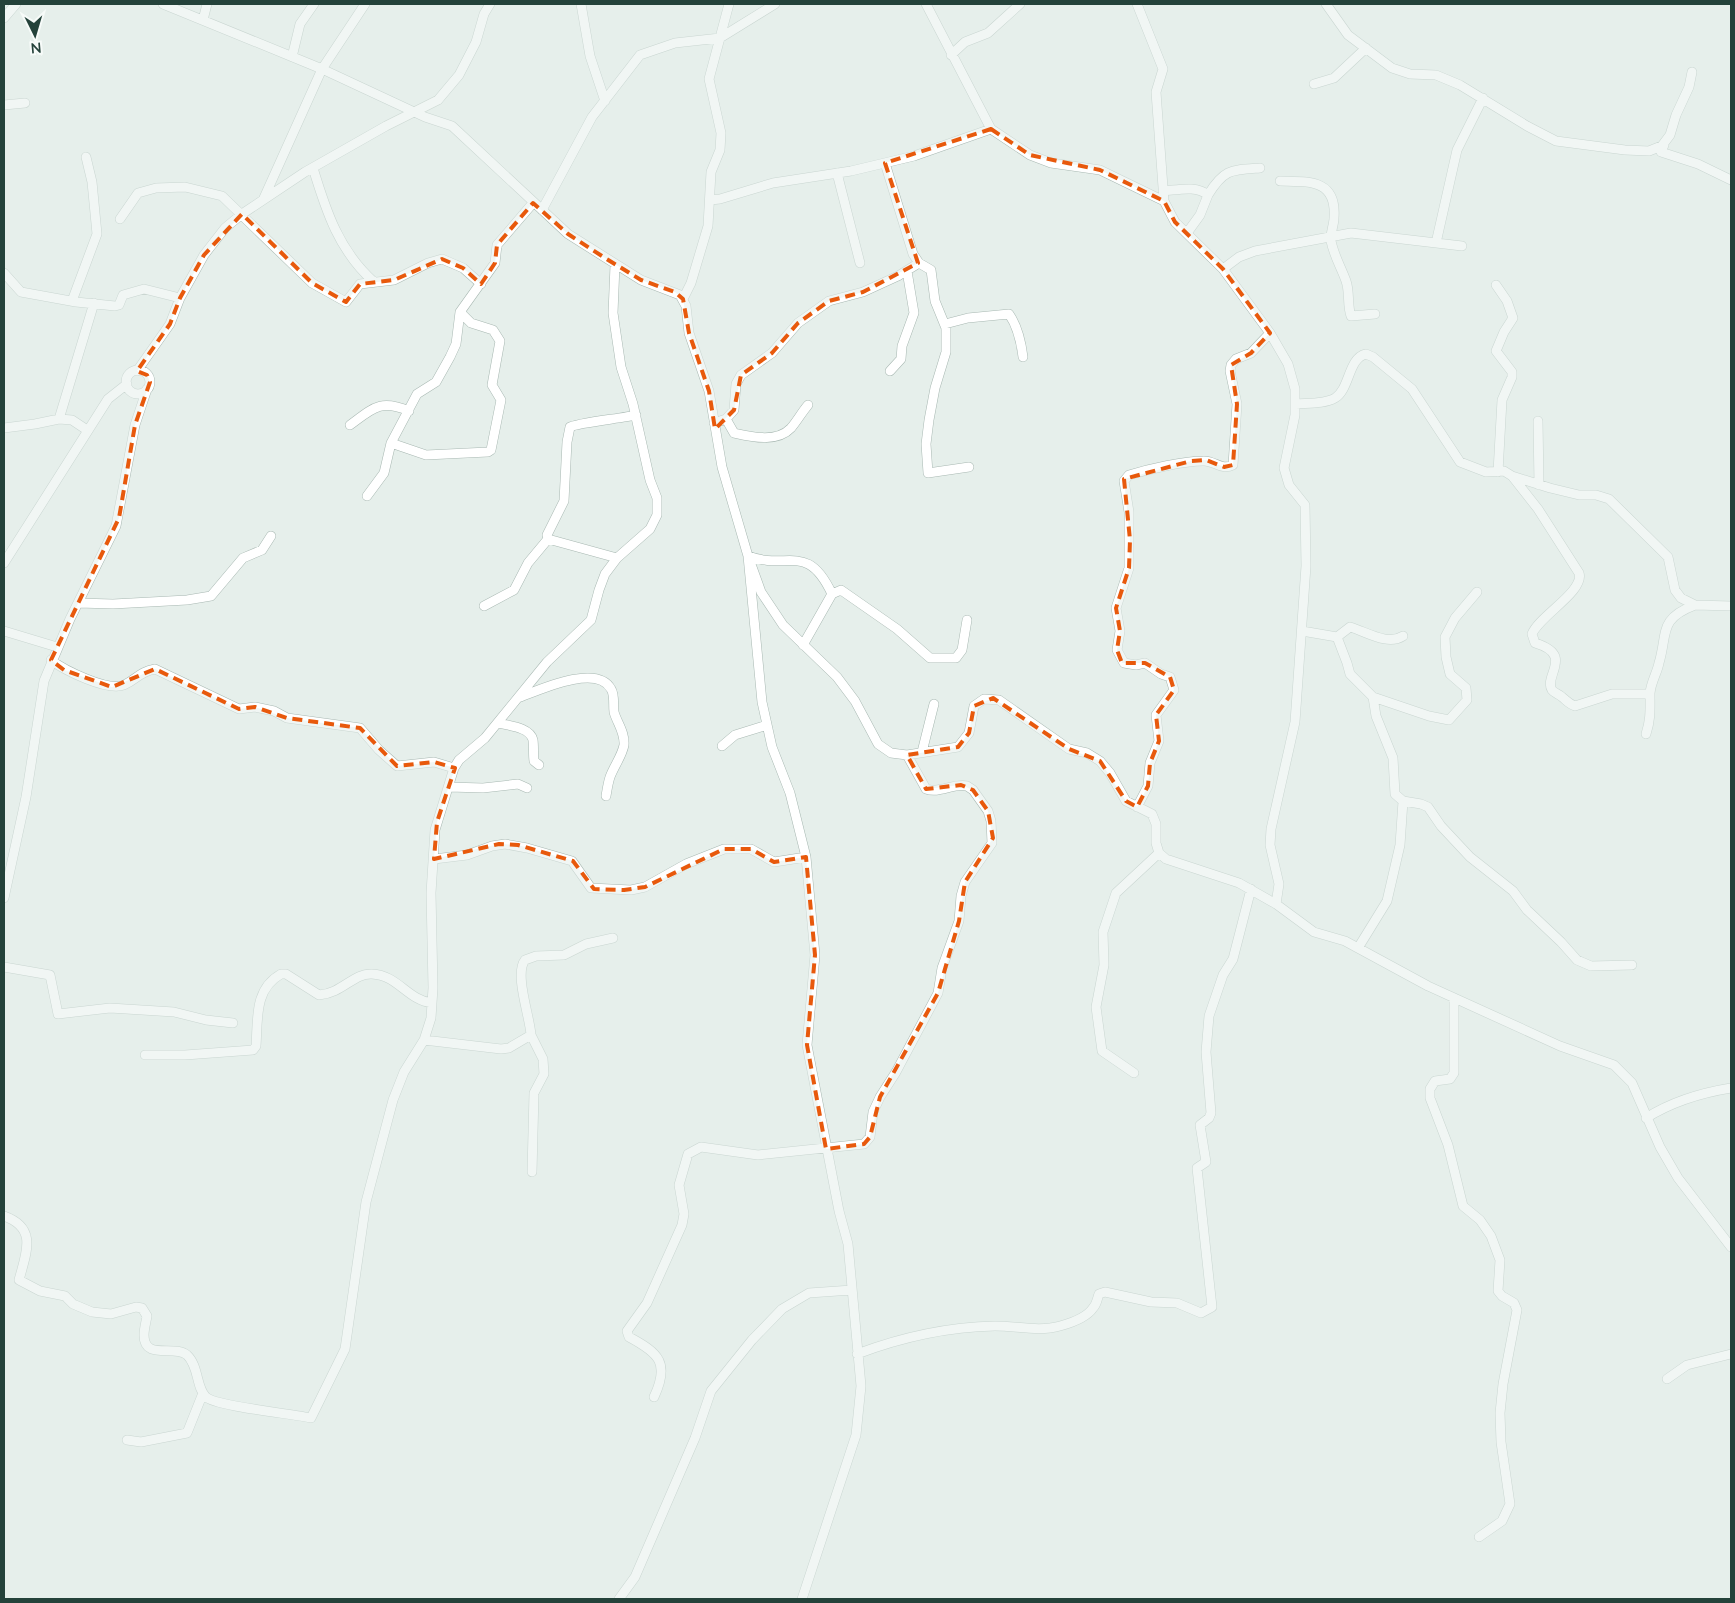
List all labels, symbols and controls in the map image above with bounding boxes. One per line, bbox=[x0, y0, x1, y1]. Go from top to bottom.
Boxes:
north arrow bbox=[10, 10, 60, 60]
text: N bbox=[30, 40, 42, 57]

